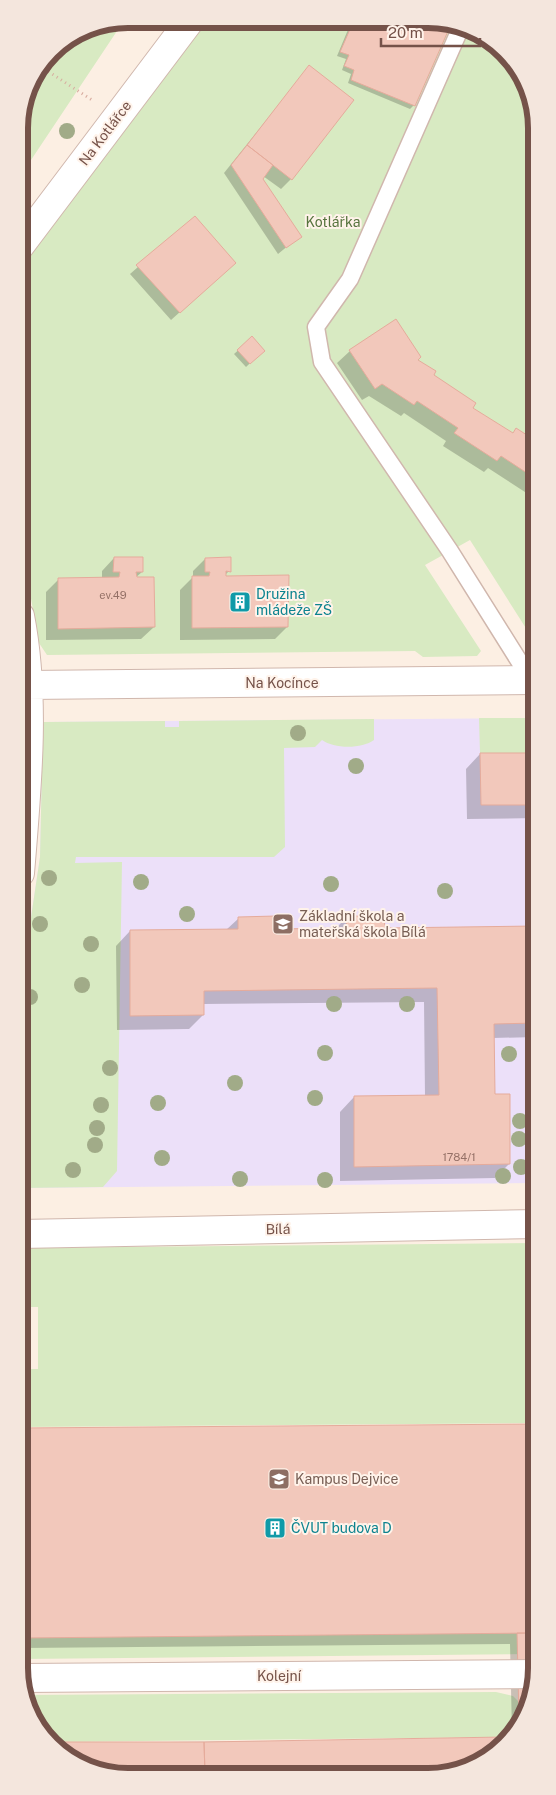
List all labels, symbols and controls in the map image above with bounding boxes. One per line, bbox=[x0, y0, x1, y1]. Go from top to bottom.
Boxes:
scale bar bbox=[381, 15, 480, 47]
text: 20 m bbox=[388, 24, 423, 41]
street label: Na Kotlářce bbox=[76, 98, 134, 168]
park label: Kotlářka bbox=[306, 214, 361, 230]
place label: Družina mládeže ZŠ bbox=[256, 586, 332, 618]
house number: ev.49 bbox=[99, 589, 127, 601]
building icon: Družina mládeže ZŠ bbox=[228, 590, 252, 614]
street label: Na Kocínce bbox=[245, 675, 319, 691]
place label: Základní škola a mateřská škola Bílá bbox=[299, 908, 426, 940]
school or university icon: Základní škola a mateřská škola Bílá bbox=[271, 912, 295, 936]
house number: 1784/1 bbox=[442, 1151, 476, 1163]
street label: Bílá bbox=[265, 1221, 291, 1237]
school or university icon: Kampus Dejvice bbox=[267, 1467, 291, 1491]
place label: Kampus Dejvice bbox=[295, 1471, 399, 1487]
building icon: ČVUT budova D bbox=[263, 1516, 287, 1540]
place label: ČVUT budova D bbox=[291, 1519, 392, 1536]
street label: Kolejní bbox=[257, 1668, 302, 1684]

